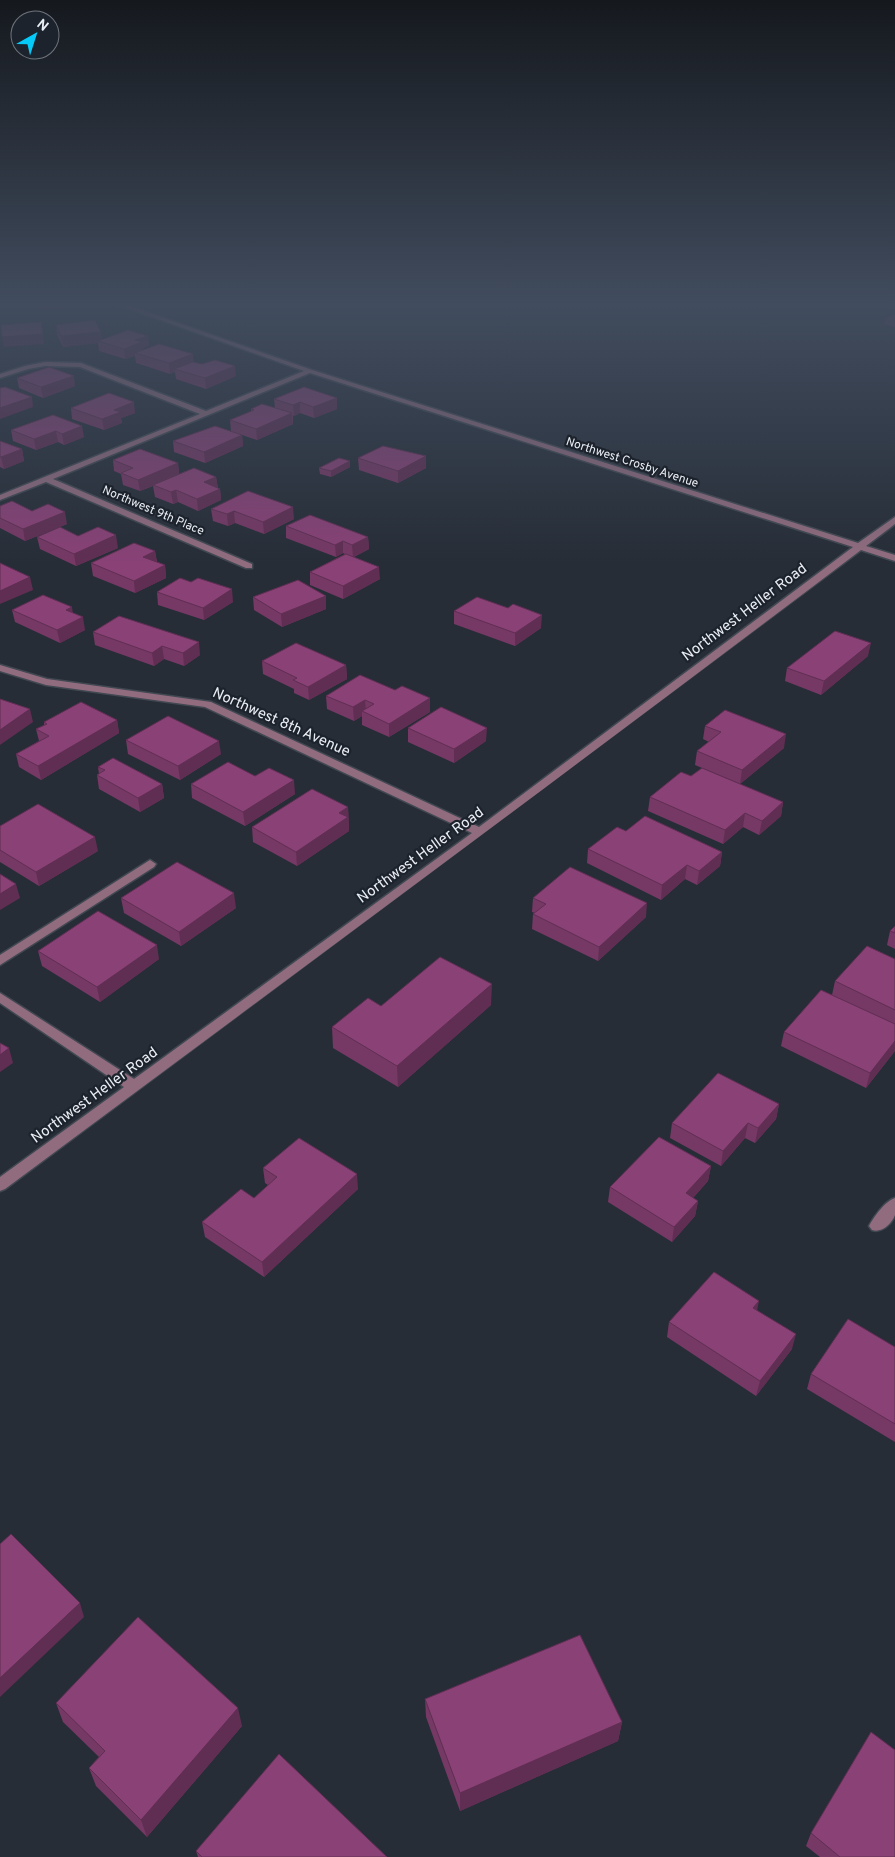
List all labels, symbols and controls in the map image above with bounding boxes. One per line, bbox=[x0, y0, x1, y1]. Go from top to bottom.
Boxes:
north arrow bbox=[10, 10, 60, 60]
text: N bbox=[33, 16, 51, 36]
street label: Northwest Crosby Avenue bbox=[564, 434, 700, 492]
street label: Northwest 9th Place bbox=[100, 482, 206, 540]
street label: Northwest Heller Road bbox=[679, 560, 811, 666]
street label: Northwest 8th Avenue bbox=[209, 684, 353, 762]
street label: Northwest Heller Road bbox=[354, 804, 488, 908]
street label: Northwest Heller Road bbox=[28, 1044, 162, 1148]

